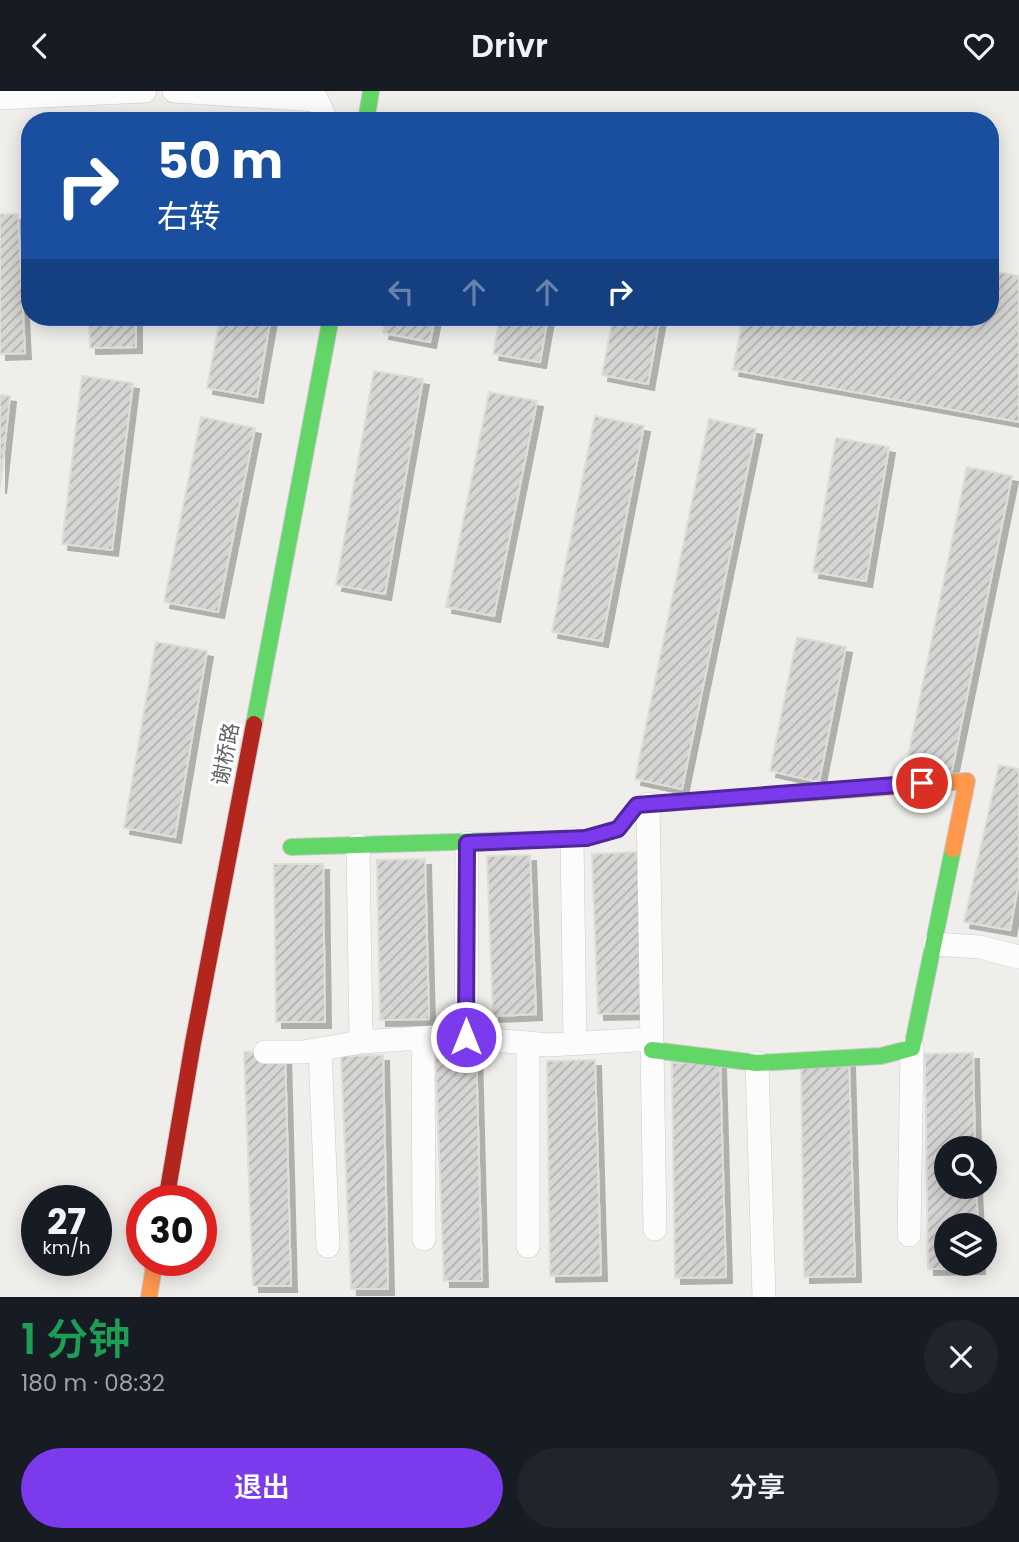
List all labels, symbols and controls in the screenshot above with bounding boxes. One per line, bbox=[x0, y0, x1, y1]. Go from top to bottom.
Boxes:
text: Drivr bbox=[471, 23, 548, 68]
icon: back bbox=[21, 27, 59, 65]
icon: heart bbox=[960, 27, 998, 65]
text: 50 m bbox=[157, 127, 283, 195]
icon: right bbox=[42, 140, 133, 231]
text: 右转 bbox=[157, 194, 221, 239]
icon: left bbox=[382, 273, 420, 311]
icon: ahead bbox=[455, 273, 493, 311]
icon: ahead bbox=[528, 273, 566, 311]
icon: right bbox=[601, 273, 639, 311]
street label: 谢桥路 bbox=[205, 720, 246, 788]
pin bbox=[892, 753, 952, 813]
icon: arrive bbox=[903, 764, 941, 802]
position arrow bbox=[429, 1000, 503, 1074]
map controls bbox=[934, 1136, 997, 1276]
button: search bbox=[934, 1136, 997, 1199]
speed limit sign: 30 bbox=[126, 1185, 217, 1276]
text: 27 bbox=[47, 1197, 86, 1246]
button: layers bbox=[934, 1213, 997, 1276]
text: km/h bbox=[43, 1235, 90, 1260]
text: 1 分钟 bbox=[21, 1310, 130, 1369]
button: close bbox=[924, 1320, 998, 1394]
text: 180 m · 08:32 bbox=[21, 1367, 165, 1399]
button: 退出 bbox=[21, 1448, 503, 1528]
button: 分享 bbox=[517, 1448, 998, 1528]

